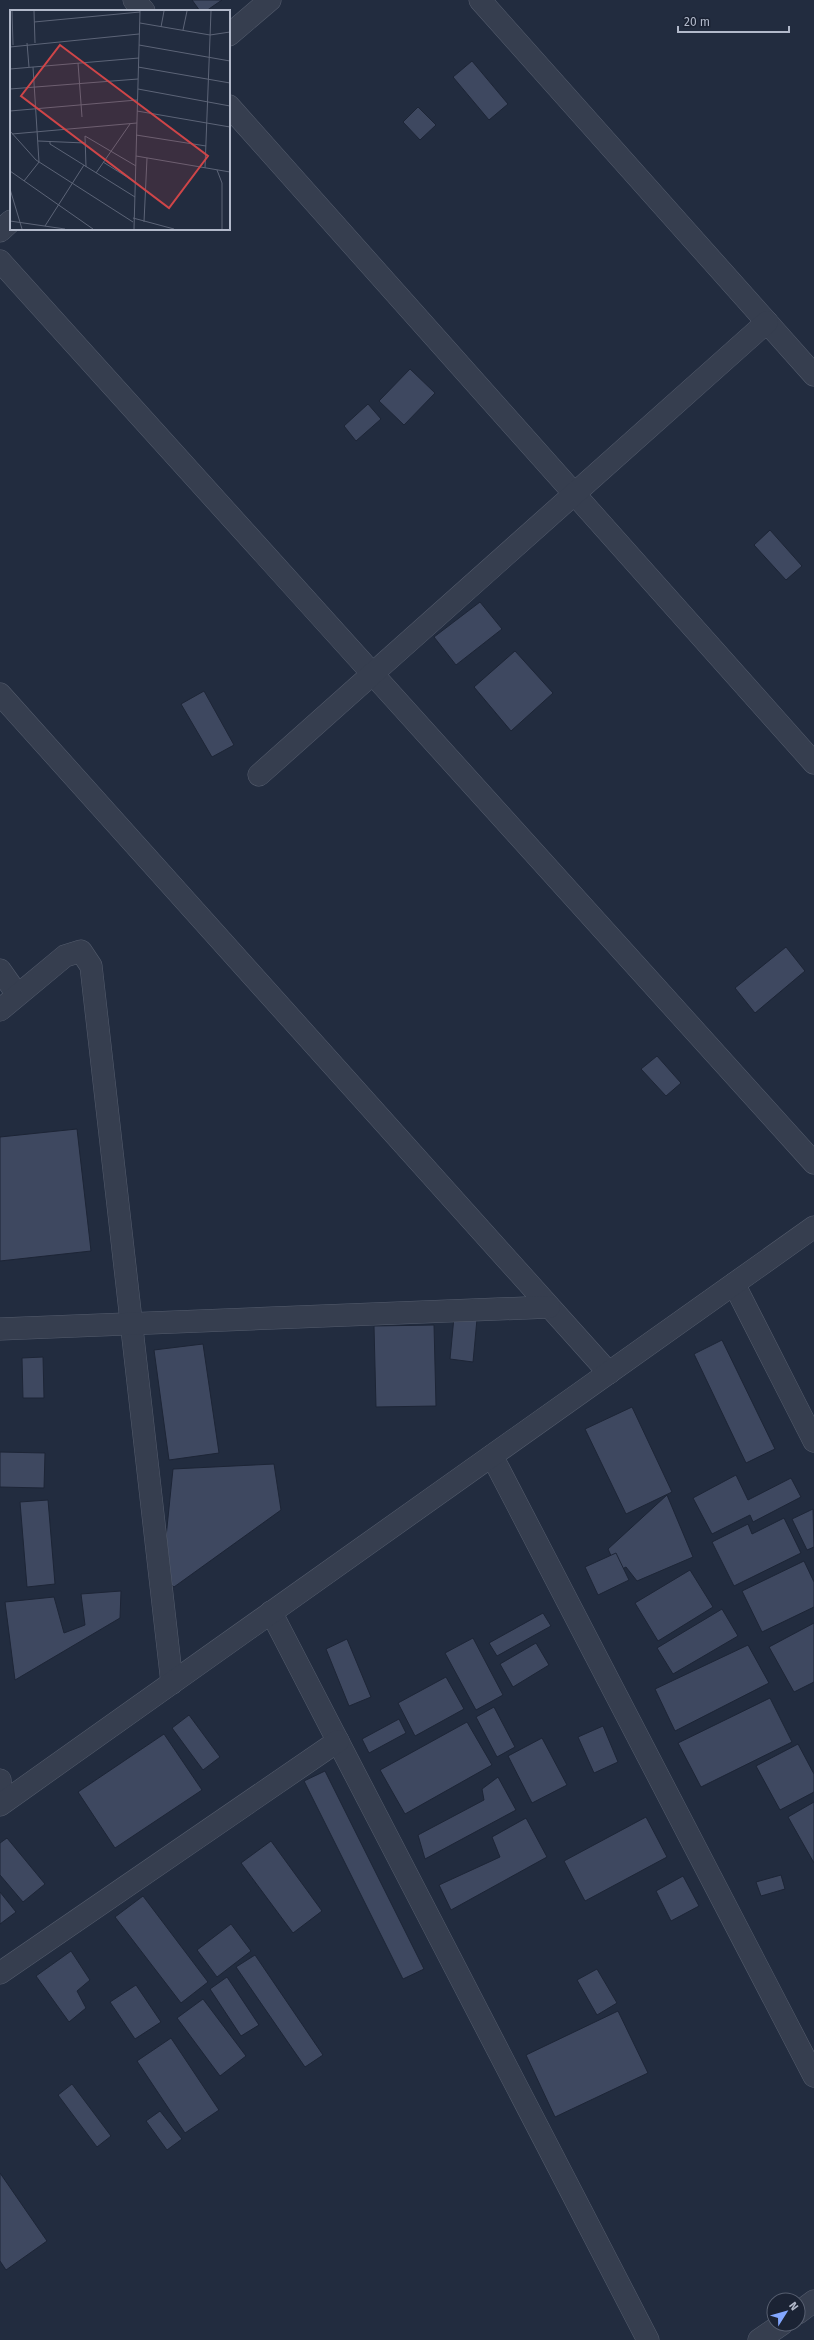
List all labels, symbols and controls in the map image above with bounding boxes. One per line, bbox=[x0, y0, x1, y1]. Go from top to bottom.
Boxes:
scale bar bbox=[678, 8, 789, 34]
inset map bbox=[10, 10, 230, 230]
text: 20 m bbox=[684, 15, 710, 29]
north arrow bbox=[766, 2292, 806, 2332]
text: N bbox=[786, 2299, 801, 2313]

